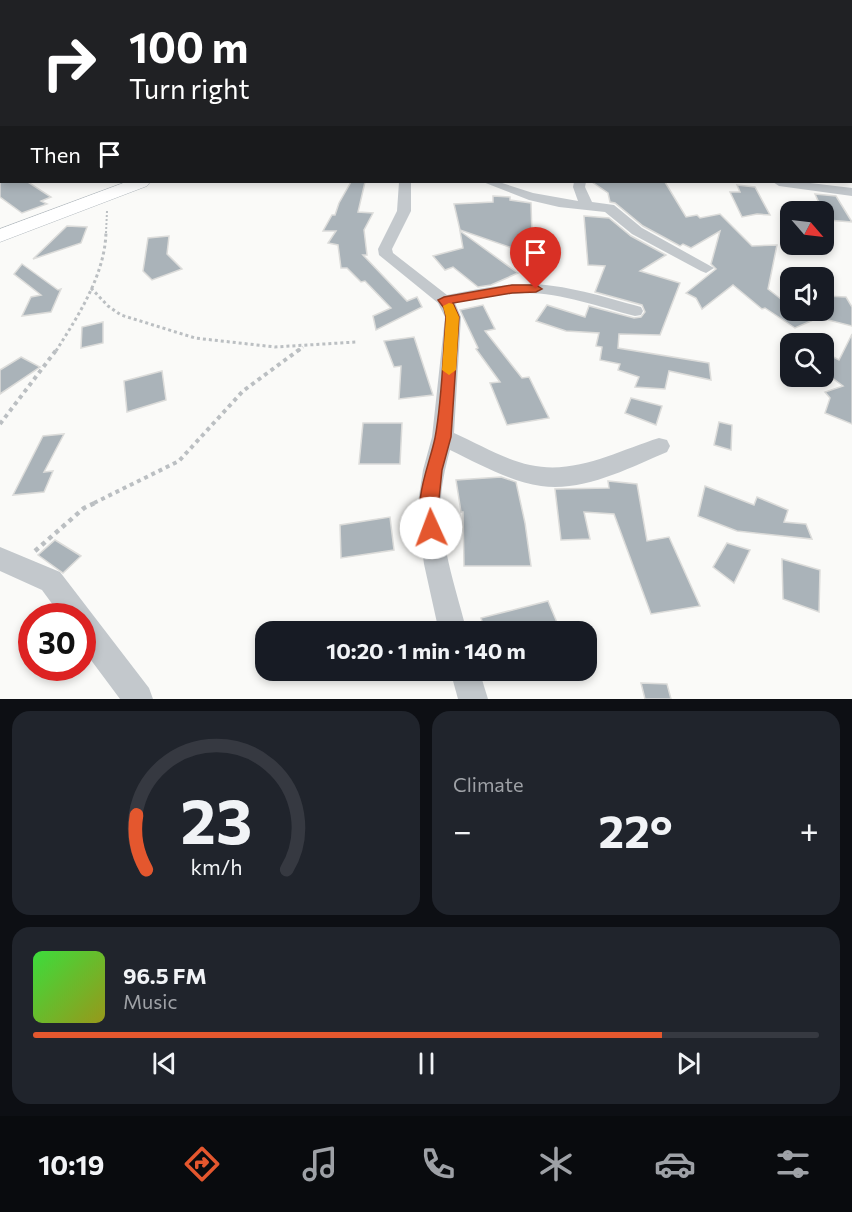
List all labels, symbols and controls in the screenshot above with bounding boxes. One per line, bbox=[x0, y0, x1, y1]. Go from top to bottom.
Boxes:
text: 100 m bbox=[129, 20, 249, 72]
icon: right bbox=[30, 24, 108, 102]
text: Turn right bbox=[129, 72, 249, 105]
icon: arrive bbox=[93, 138, 126, 171]
text: Then bbox=[30, 141, 81, 168]
north arrow bbox=[780, 201, 834, 255]
map controls bbox=[780, 201, 834, 387]
pin bbox=[510, 227, 561, 289]
icon: arrive bbox=[519, 236, 552, 269]
button: sound bbox=[780, 267, 834, 321]
button: search bbox=[780, 333, 834, 387]
position arrow bbox=[399, 496, 463, 560]
speed limit sign: 30 bbox=[18, 603, 96, 681]
text: 10:20 · 1 min · 140 m bbox=[326, 637, 526, 664]
text: Climate bbox=[453, 772, 523, 796]
text: 23 bbox=[180, 781, 252, 857]
text: 22° bbox=[599, 802, 673, 857]
text: − bbox=[453, 809, 472, 850]
text: + bbox=[800, 809, 819, 850]
text: km/h bbox=[190, 853, 242, 879]
text: 96.5 FM bbox=[123, 962, 207, 989]
text: Music bbox=[123, 989, 177, 1013]
icon: previous bbox=[148, 1047, 181, 1080]
icon: pause bbox=[410, 1047, 443, 1080]
icon: next bbox=[672, 1047, 705, 1080]
icon: directions bbox=[181, 1143, 223, 1185]
icon: music bbox=[299, 1143, 341, 1185]
icon: phone bbox=[417, 1143, 459, 1185]
icon: climate bbox=[535, 1143, 577, 1185]
icon: car bbox=[654, 1143, 696, 1185]
icon: filters bbox=[772, 1143, 814, 1185]
text: 10:19 bbox=[38, 1148, 104, 1181]

